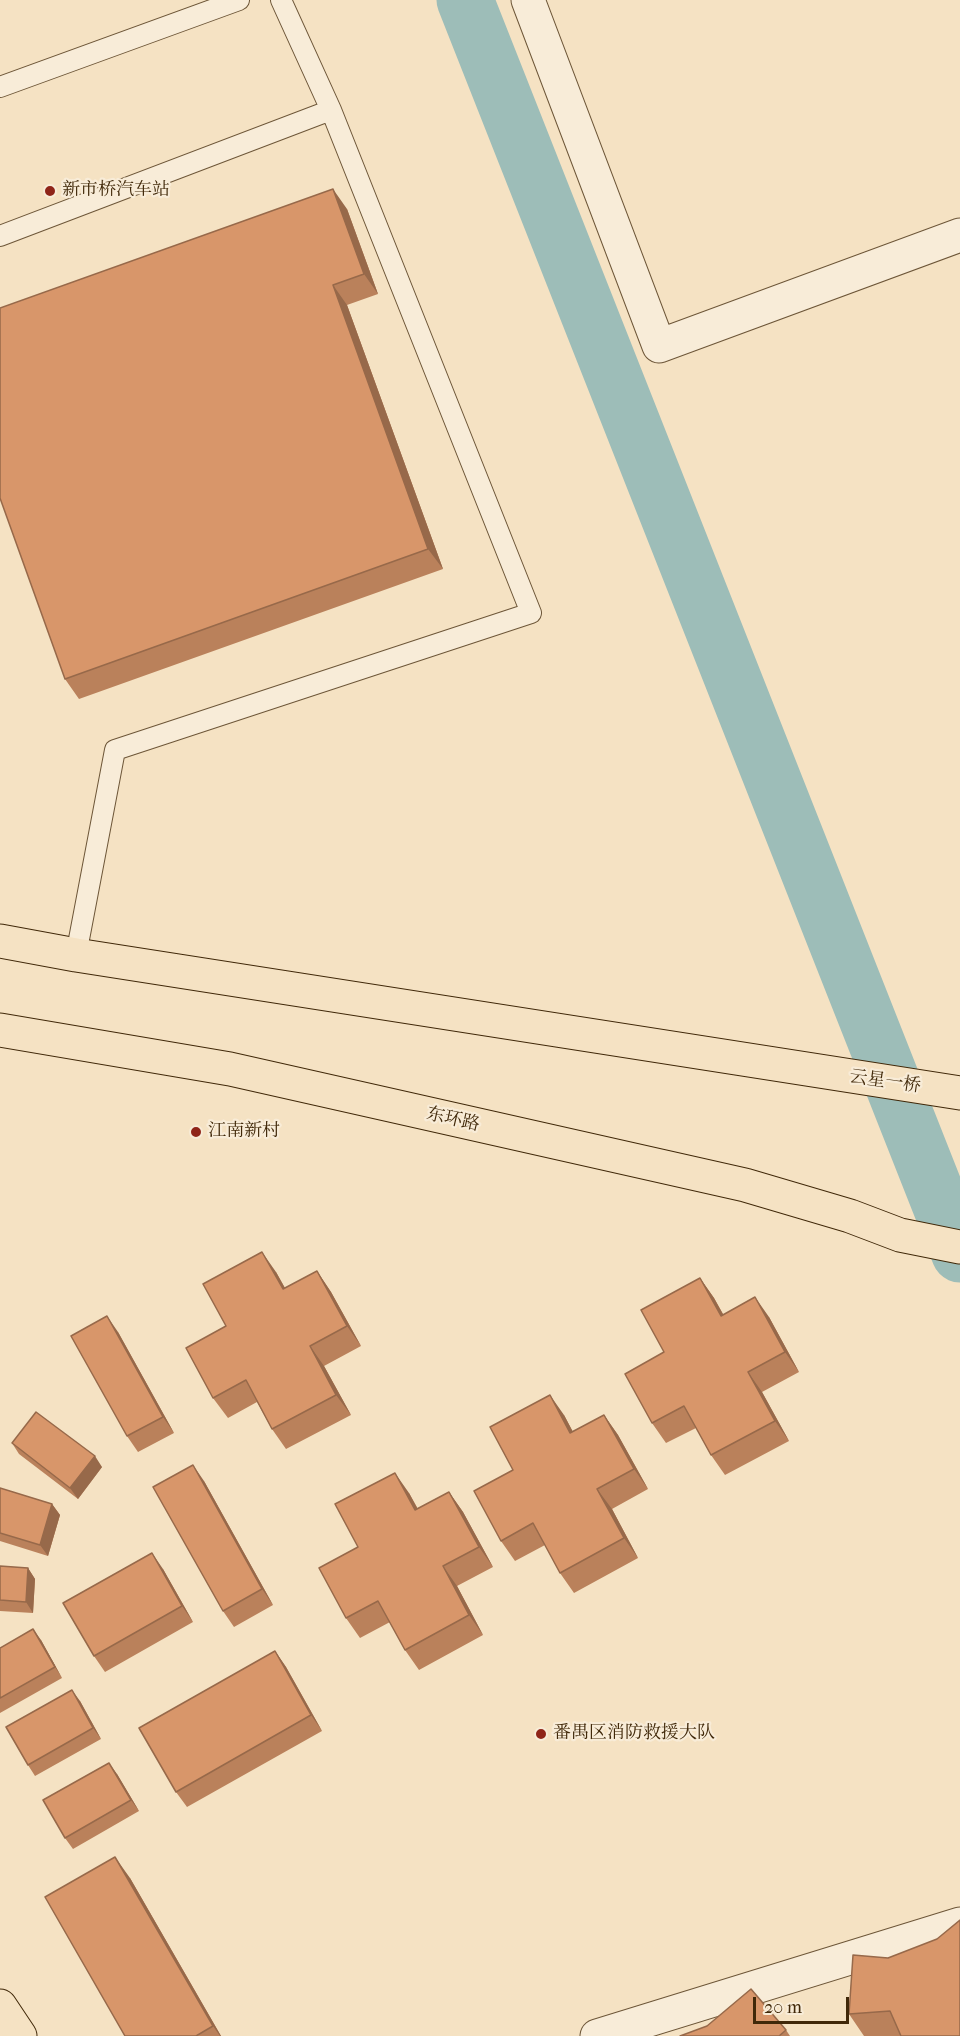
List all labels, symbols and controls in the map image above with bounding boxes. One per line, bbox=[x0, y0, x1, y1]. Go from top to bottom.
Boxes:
place label: 新市桥汽车站 bbox=[62, 180, 170, 202]
marker: 新市桥汽车站 bbox=[43, 184, 57, 198]
street label: 云星一桥 bbox=[848, 1066, 922, 1098]
street label: 东环路 bbox=[424, 1103, 482, 1137]
place label: 江南新村 bbox=[208, 1121, 280, 1143]
marker: 江南新村 bbox=[189, 1125, 203, 1139]
place label: 番禺区消防救援大队 bbox=[553, 1723, 715, 1745]
marker: 番禺区消防救援大队 bbox=[534, 1727, 548, 1741]
scale bar bbox=[756, 1985, 852, 2023]
text: 20 m bbox=[764, 1997, 802, 2018]

